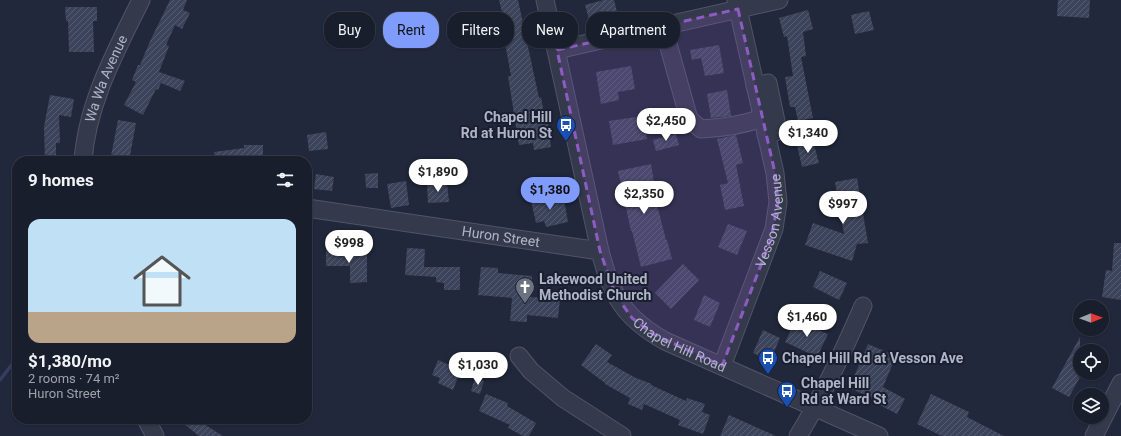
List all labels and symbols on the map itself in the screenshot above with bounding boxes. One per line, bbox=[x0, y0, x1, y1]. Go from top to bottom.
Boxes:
street label: Wa Wa Avenue bbox=[82, 32, 130, 124]
pin: $2,450 bbox=[633, 108, 699, 142]
place label: Chapel Hill Rd at Huron St bbox=[461, 109, 552, 141]
bus stop icon: Chapel Hill Rd at Huron St bbox=[555, 114, 577, 142]
pin: $1,340 bbox=[775, 120, 841, 154]
pin: $1,890 bbox=[405, 159, 471, 193]
street label: Vesson Avenue bbox=[752, 173, 786, 270]
pin: $1,380 bbox=[517, 177, 583, 211]
pin: $2,350 bbox=[611, 181, 677, 215]
pin: $997 bbox=[819, 191, 867, 225]
street label: Huron Street bbox=[461, 223, 541, 250]
pin: $998 bbox=[325, 230, 373, 264]
place label: Lakewood United Methodist Church bbox=[539, 271, 651, 303]
church icon: Lakewood United Methodist Church bbox=[514, 276, 536, 304]
north arrow bbox=[1073, 300, 1109, 336]
pin: $1,460 bbox=[774, 304, 840, 338]
street label: Chapel Hill Road bbox=[630, 314, 729, 375]
bus stop icon: Chapel Hill Rd at Vesson Ave bbox=[757, 347, 779, 375]
place label: Chapel Hill Rd at Vesson Ave bbox=[782, 350, 964, 366]
pin: $1,030 bbox=[445, 352, 511, 386]
place label: Chapel Hill Rd at Ward St bbox=[801, 375, 887, 407]
bus stop icon: Chapel Hill Rd at Ward St bbox=[776, 380, 798, 408]

